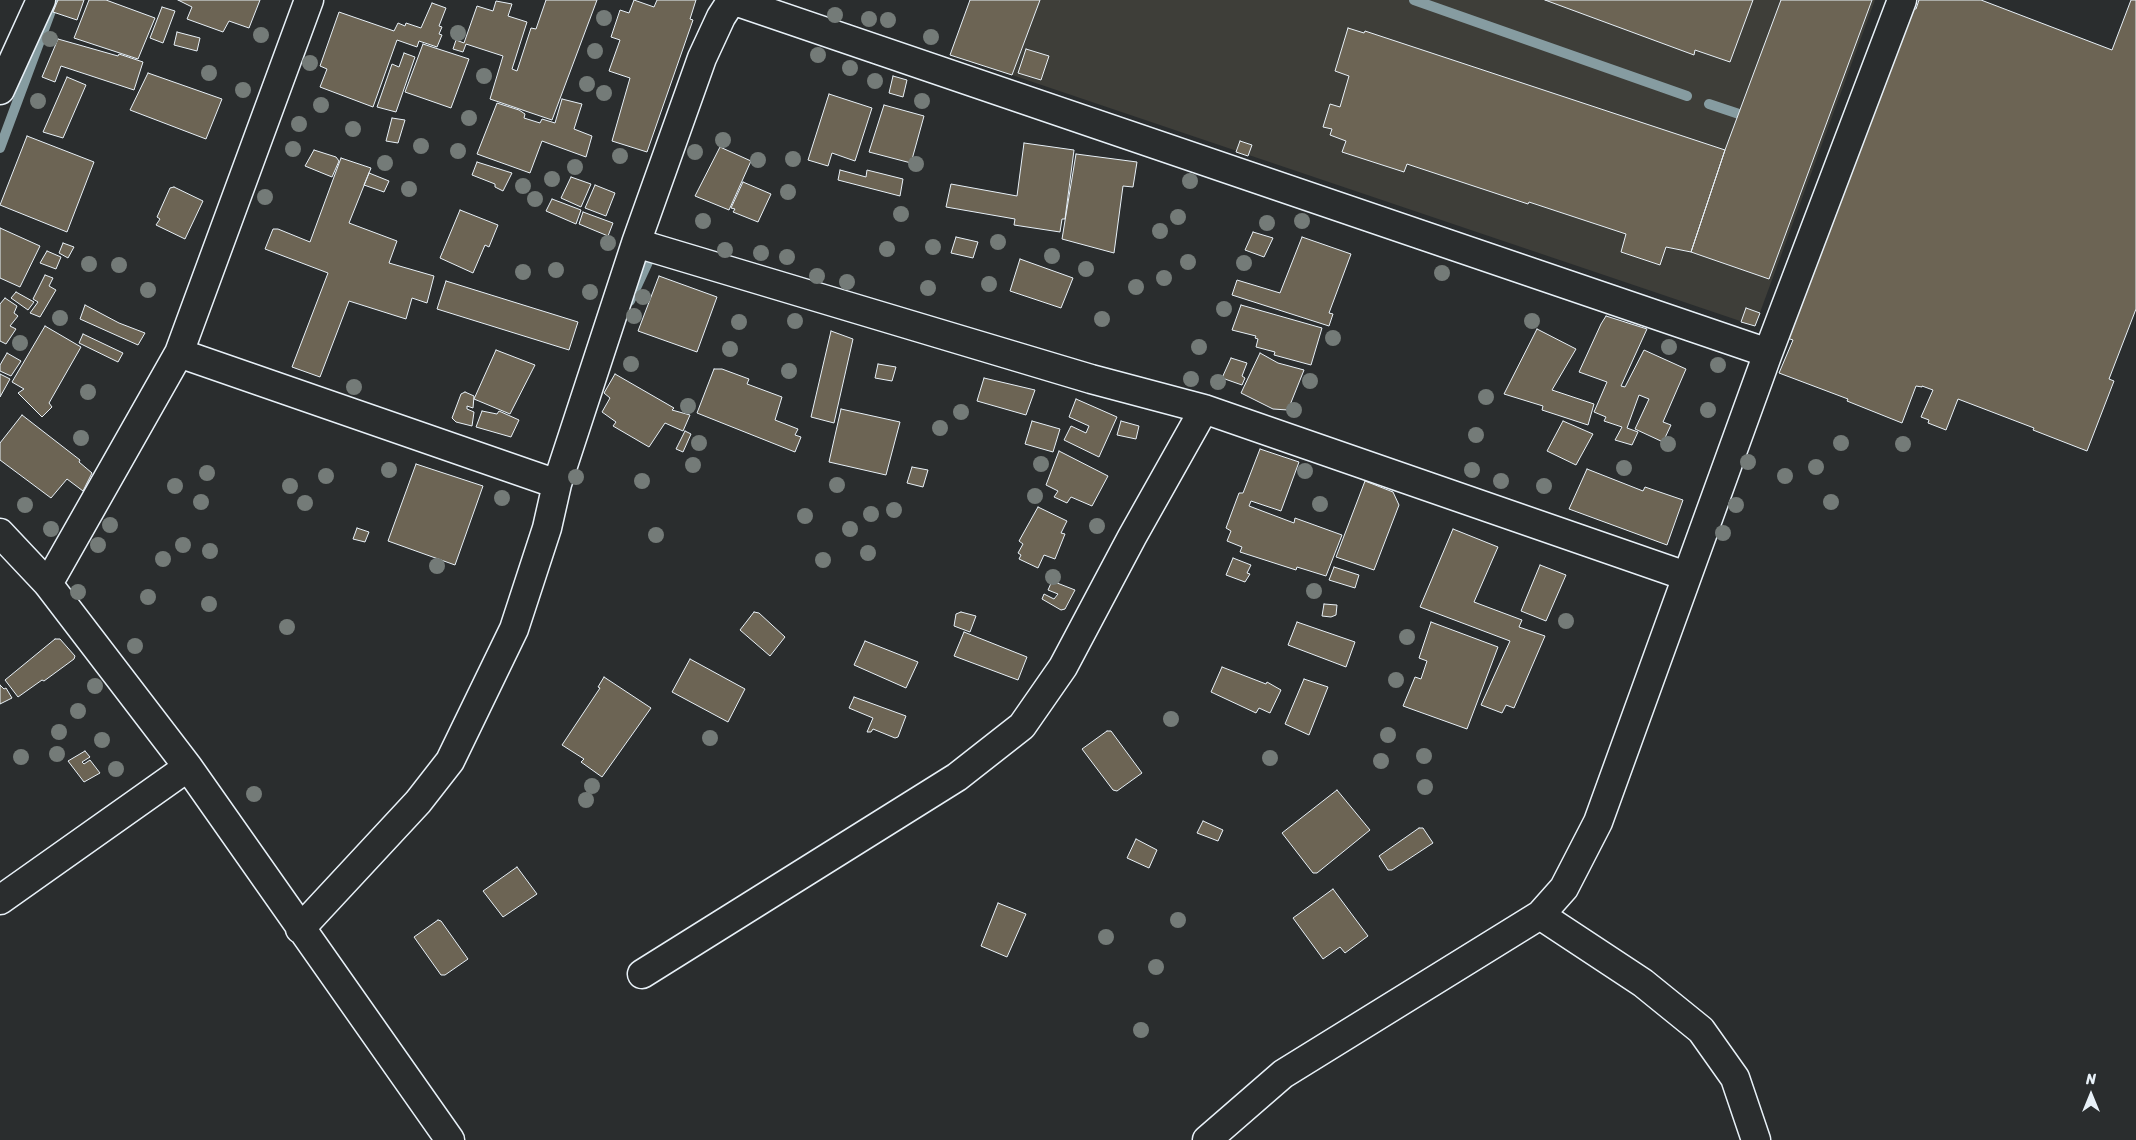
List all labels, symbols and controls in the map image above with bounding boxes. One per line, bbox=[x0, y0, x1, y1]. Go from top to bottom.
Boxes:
text: N bbox=[2086, 1067, 2096, 1092]
north arrow bbox=[2066, 1070, 2116, 1120]

